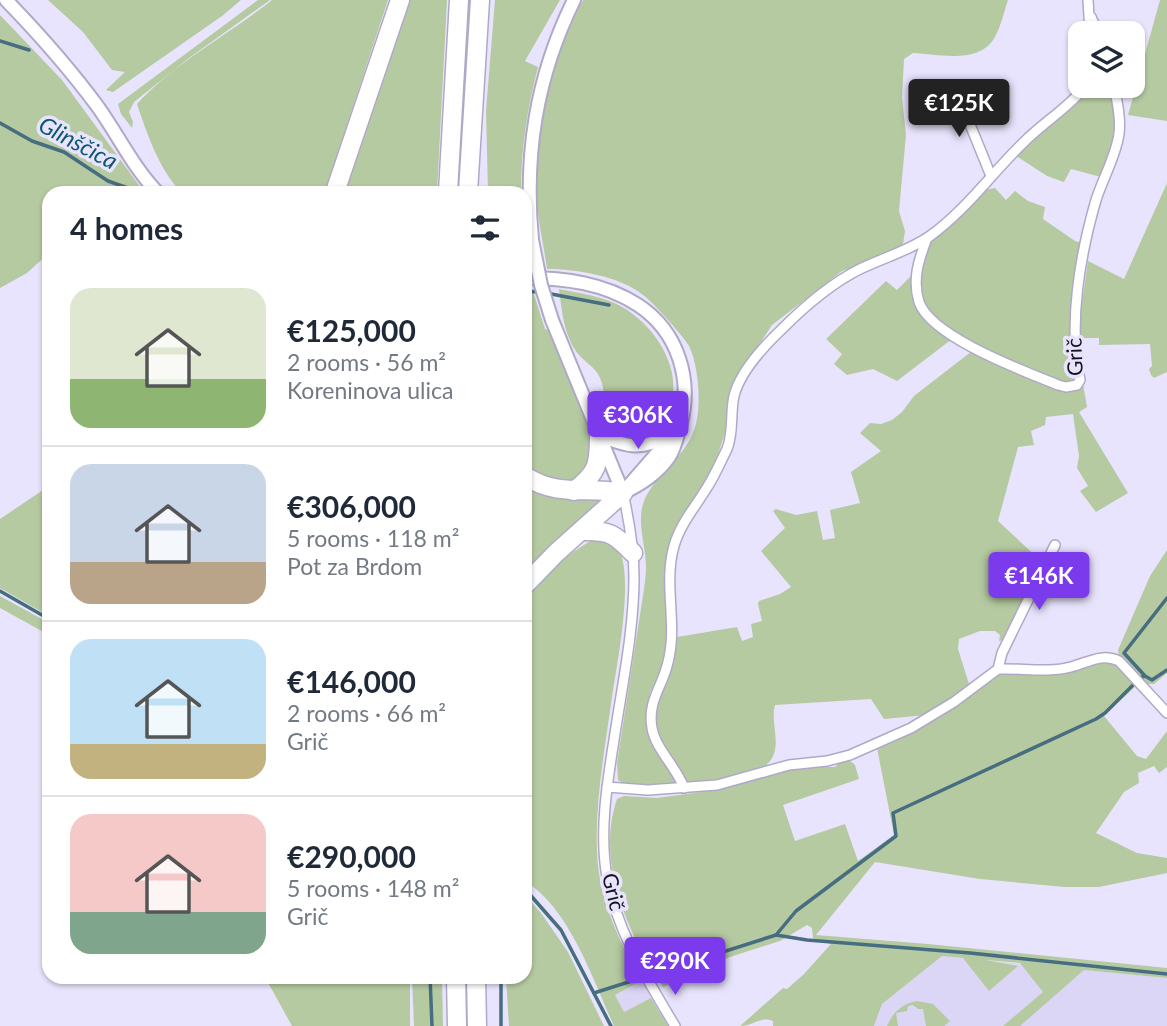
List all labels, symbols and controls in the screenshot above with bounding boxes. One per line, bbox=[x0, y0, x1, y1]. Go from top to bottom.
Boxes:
map controls bbox=[1068, 21, 1145, 98]
button: layers bbox=[1068, 21, 1145, 98]
pin: €125K bbox=[910, 80, 1008, 139]
text: €125K bbox=[924, 88, 994, 116]
water label: Glinščica bbox=[34, 110, 123, 174]
icon: filters bbox=[466, 209, 504, 247]
text: 4 homes bbox=[70, 210, 183, 246]
text: €125,000 bbox=[287, 312, 416, 348]
icon: home bbox=[126, 316, 210, 400]
street label: Grič bbox=[1060, 338, 1087, 376]
text: 2 rooms · 56 m² bbox=[287, 348, 446, 376]
text: Koreninova ulica bbox=[287, 376, 453, 404]
pin: €306K bbox=[589, 392, 687, 451]
text: €306K bbox=[603, 400, 673, 428]
text: €306,000 bbox=[287, 488, 416, 524]
icon: home bbox=[126, 492, 210, 576]
text: 5 rooms · 118 m² bbox=[287, 524, 459, 552]
text: Pot za Brdom bbox=[287, 552, 422, 580]
pin: €146K bbox=[990, 552, 1088, 612]
text: €146K bbox=[1004, 561, 1074, 589]
text: €146,000 bbox=[287, 663, 416, 699]
icon: home bbox=[126, 667, 210, 751]
text: 2 rooms · 66 m² bbox=[287, 699, 446, 727]
text: Grič bbox=[287, 727, 329, 755]
text: €290,000 bbox=[287, 838, 416, 874]
icon: home bbox=[126, 842, 210, 926]
street label: Grič bbox=[598, 870, 631, 913]
text: 5 rooms · 148 m² bbox=[287, 874, 459, 902]
text: Grič bbox=[287, 902, 329, 930]
pin: €290K bbox=[626, 937, 724, 997]
text: €290K bbox=[640, 946, 710, 974]

